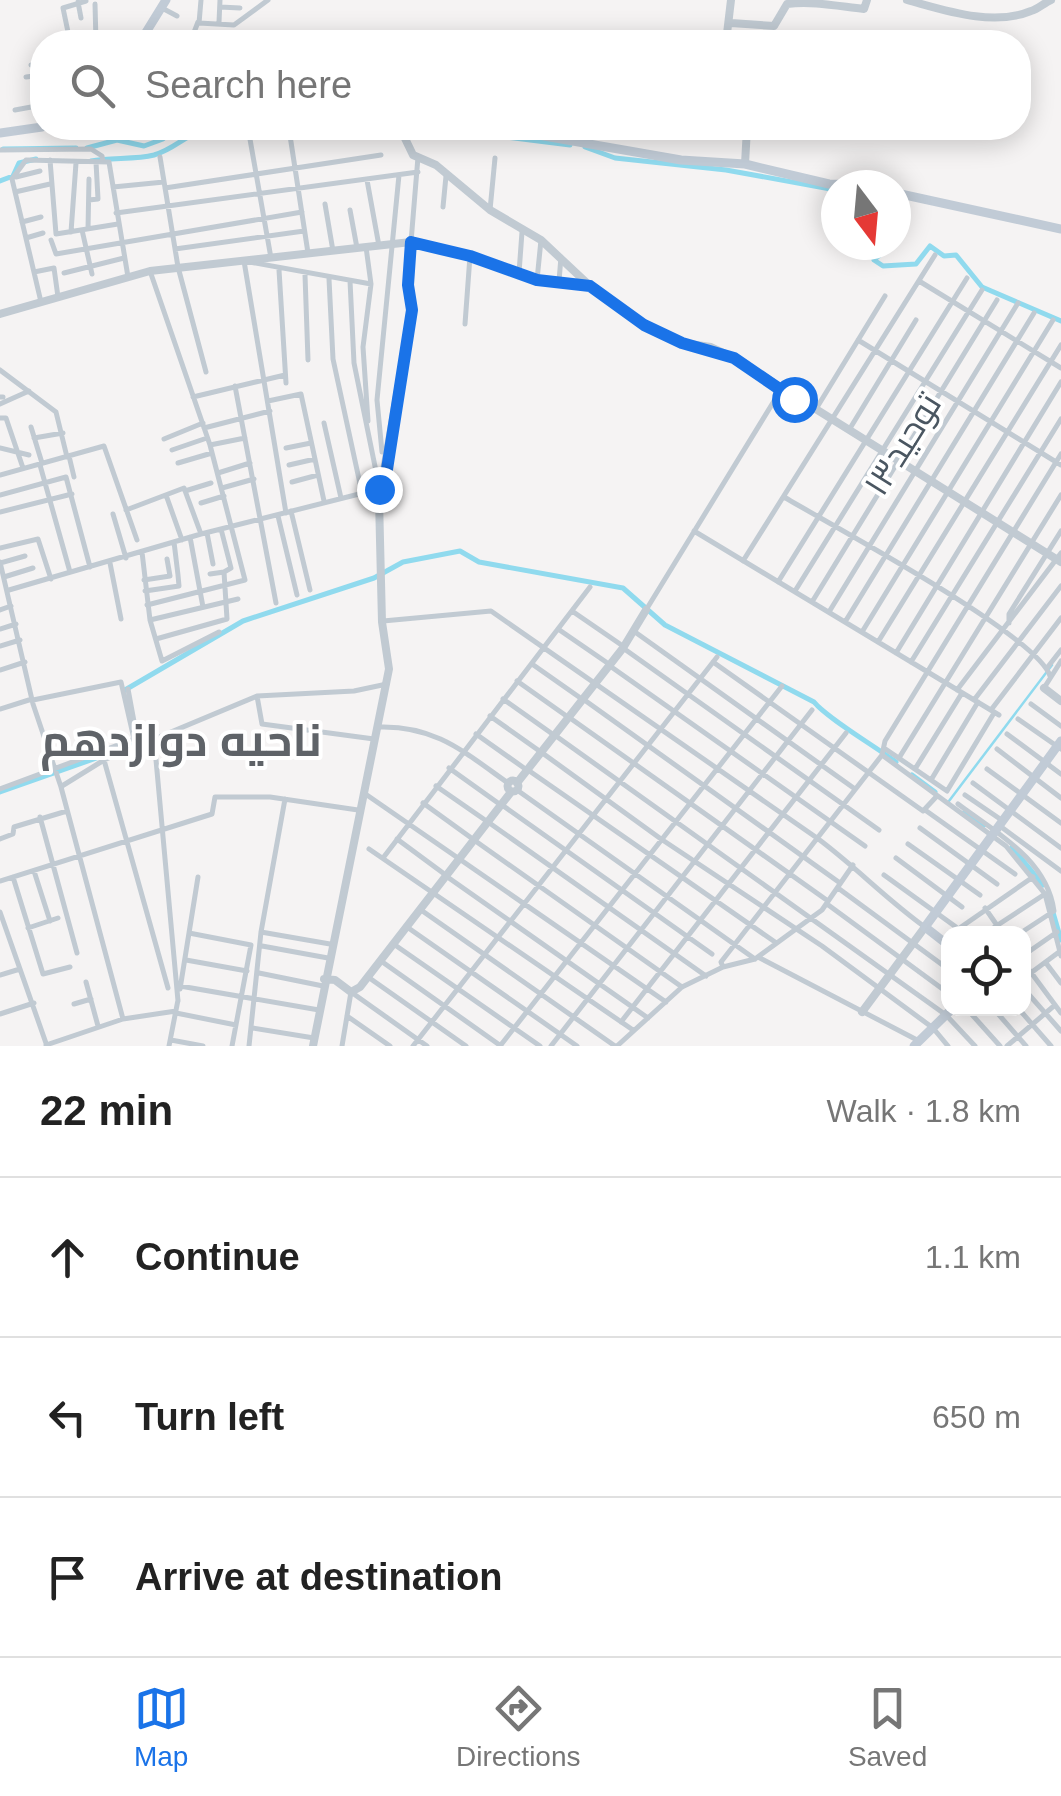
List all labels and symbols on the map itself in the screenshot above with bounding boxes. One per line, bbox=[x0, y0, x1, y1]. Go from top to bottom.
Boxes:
north arrow bbox=[821, 170, 911, 260]
route start bbox=[772, 377, 818, 423]
street label: توحید۱۳ bbox=[856, 386, 949, 503]
route end bbox=[357, 467, 403, 513]
district label: ناحیه دوازدهم bbox=[40, 715, 322, 771]

